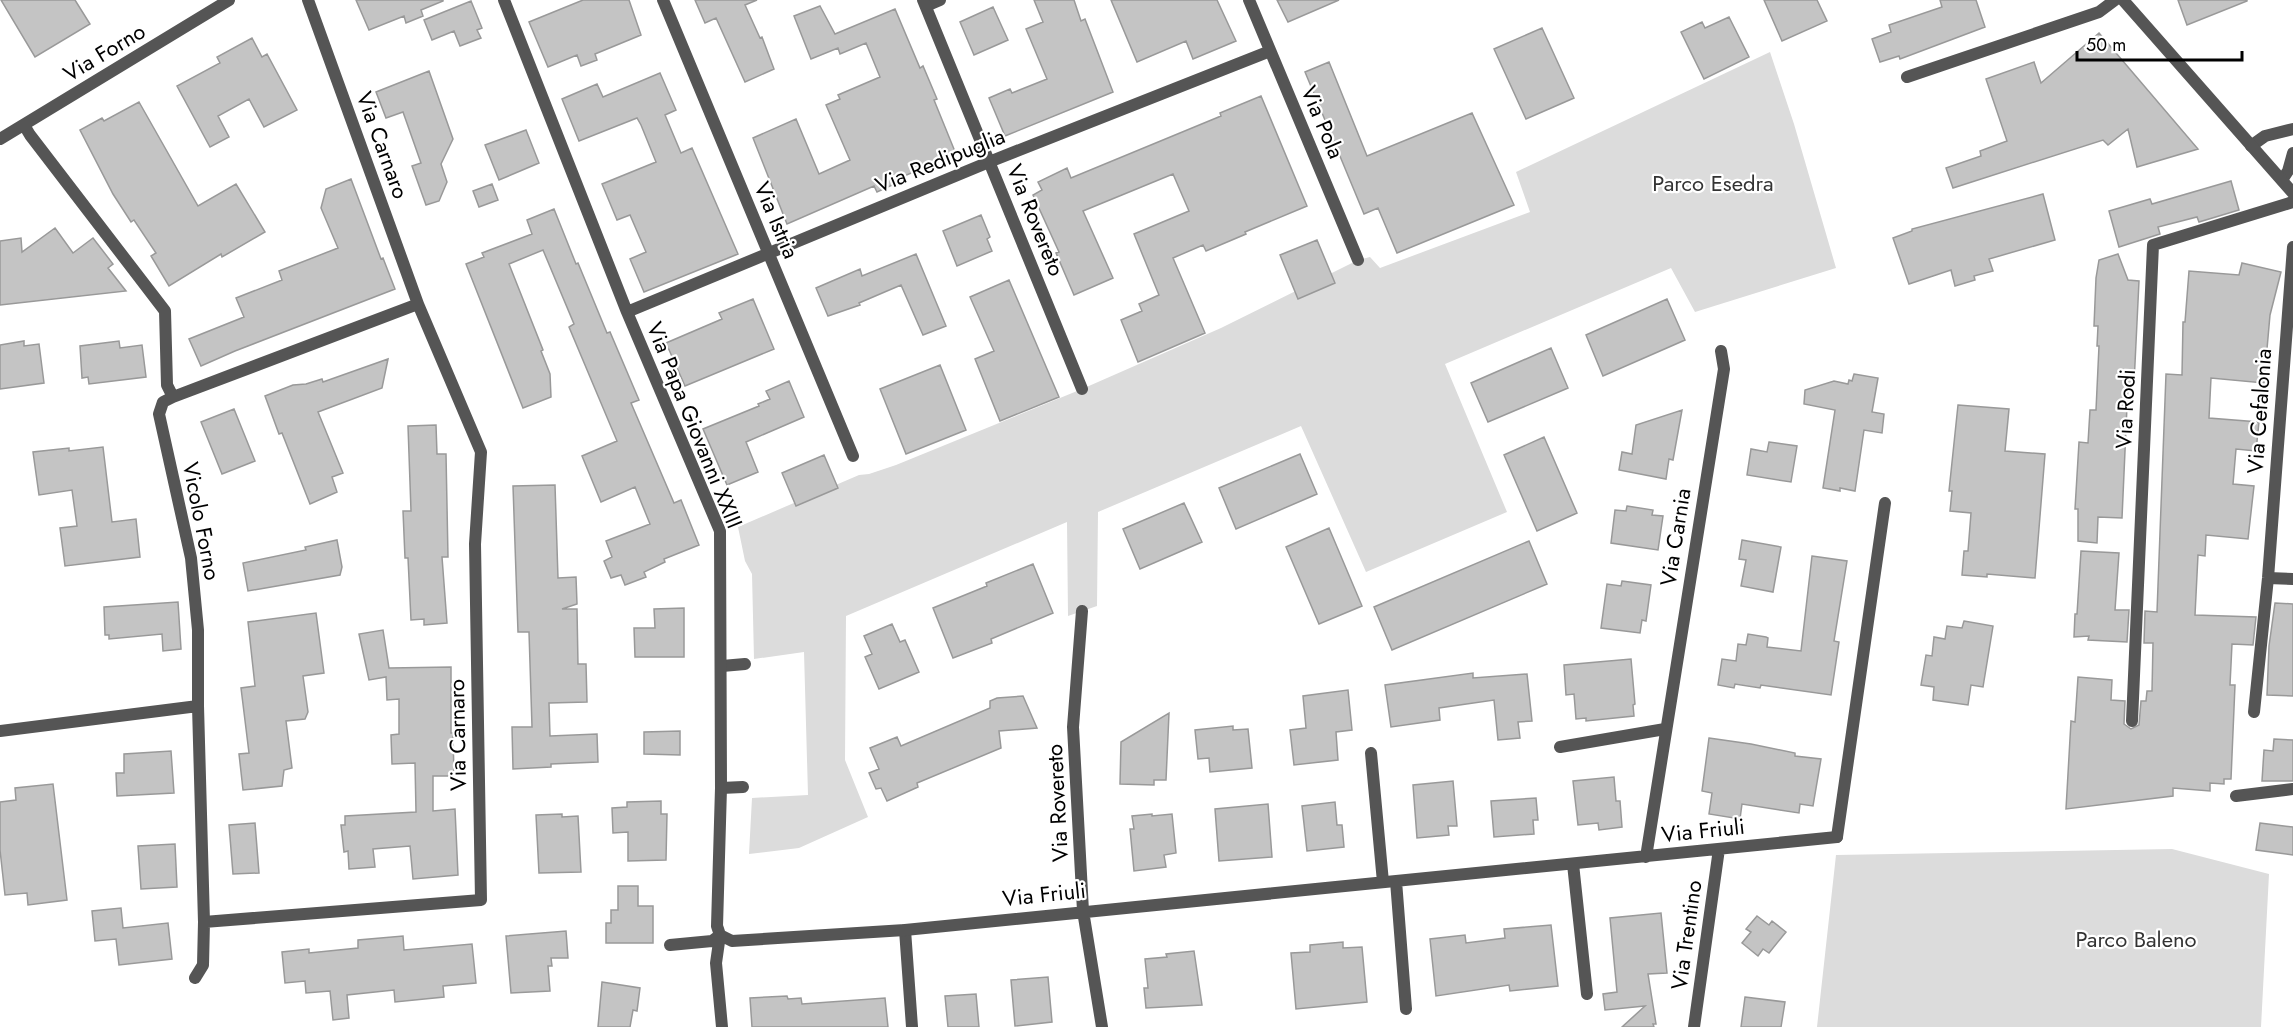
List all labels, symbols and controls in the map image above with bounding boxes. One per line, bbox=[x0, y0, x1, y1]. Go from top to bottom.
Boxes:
street label: Via Forno bbox=[57, 15, 151, 89]
scale bar bbox=[2077, 24, 2242, 62]
text: 50 m bbox=[2086, 32, 2126, 58]
street label: Via Pola bbox=[1293, 81, 1353, 163]
street label: Via Carnaro bbox=[349, 87, 417, 203]
street label: Via Redipuglia bbox=[870, 119, 1010, 201]
street label: Via Rovereto bbox=[999, 159, 1073, 281]
park label: Parco Esedra bbox=[1652, 167, 1774, 199]
street label: Via Istria bbox=[746, 177, 808, 263]
street label: Via Papa Giovanni XXIII bbox=[639, 317, 751, 533]
street label: Via Cefalonia bbox=[2239, 347, 2279, 475]
street label: Via Rodi bbox=[2107, 368, 2143, 450]
street label: Vicolo Forno bbox=[175, 459, 229, 583]
street label: Via Carnia bbox=[1651, 486, 1699, 588]
street label: Via Carnaro bbox=[440, 679, 474, 791]
street label: Via Rovereto bbox=[1038, 743, 1076, 863]
street label: Via Friuli bbox=[1660, 810, 1746, 850]
street label: Via Friuli bbox=[1001, 874, 1087, 914]
street label: Via Trentino bbox=[1662, 878, 1710, 992]
park label: Parco Baleno bbox=[2075, 923, 2197, 955]

